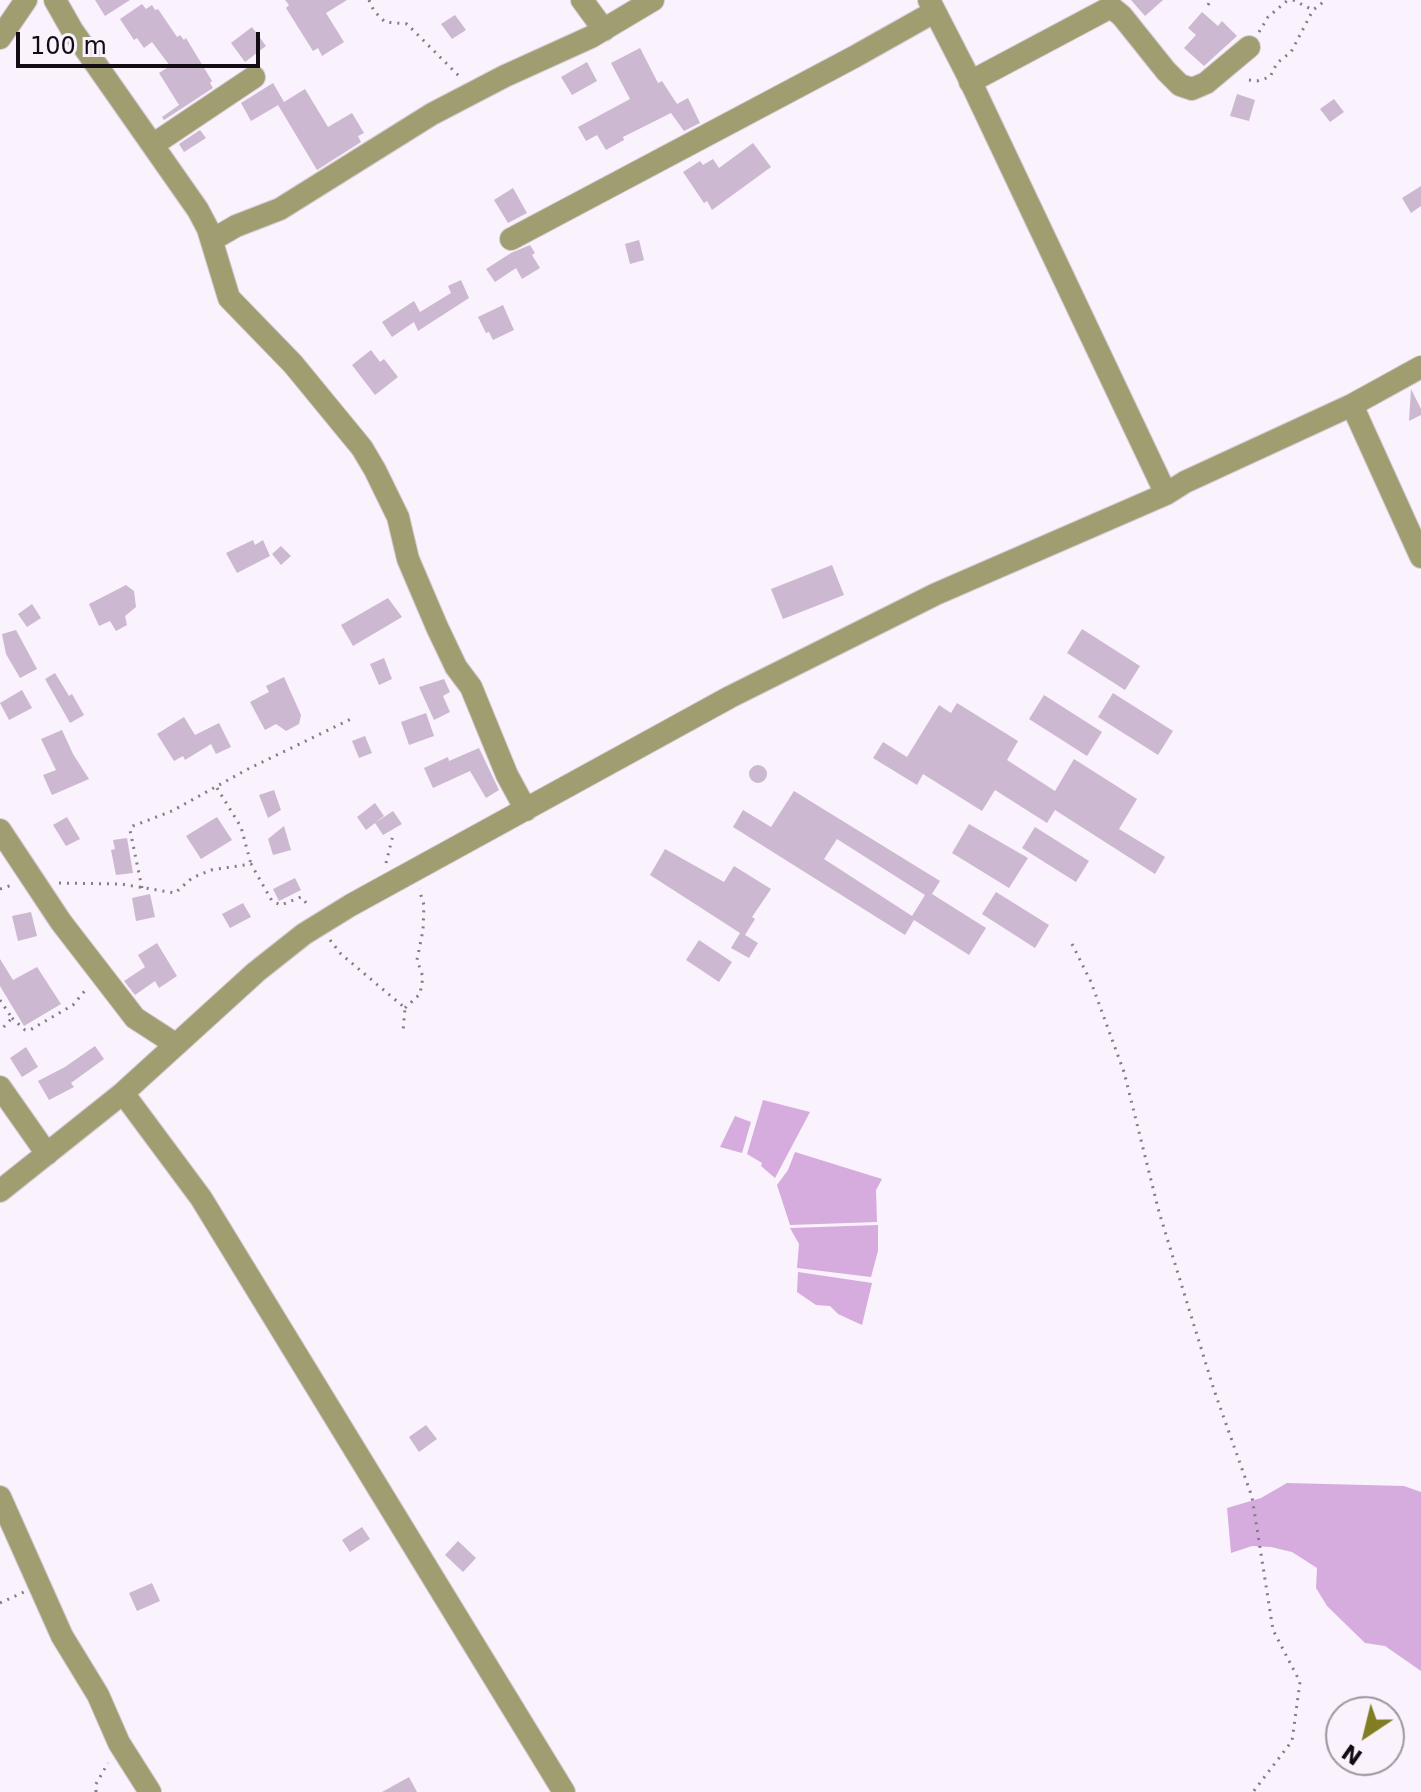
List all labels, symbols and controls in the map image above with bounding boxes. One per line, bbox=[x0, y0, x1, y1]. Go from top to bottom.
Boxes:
scale bar bbox=[20, 16, 264, 66]
text: 100 m bbox=[30, 32, 107, 60]
north arrow bbox=[1325, 1696, 1405, 1776]
text: N bbox=[1337, 1739, 1367, 1770]

